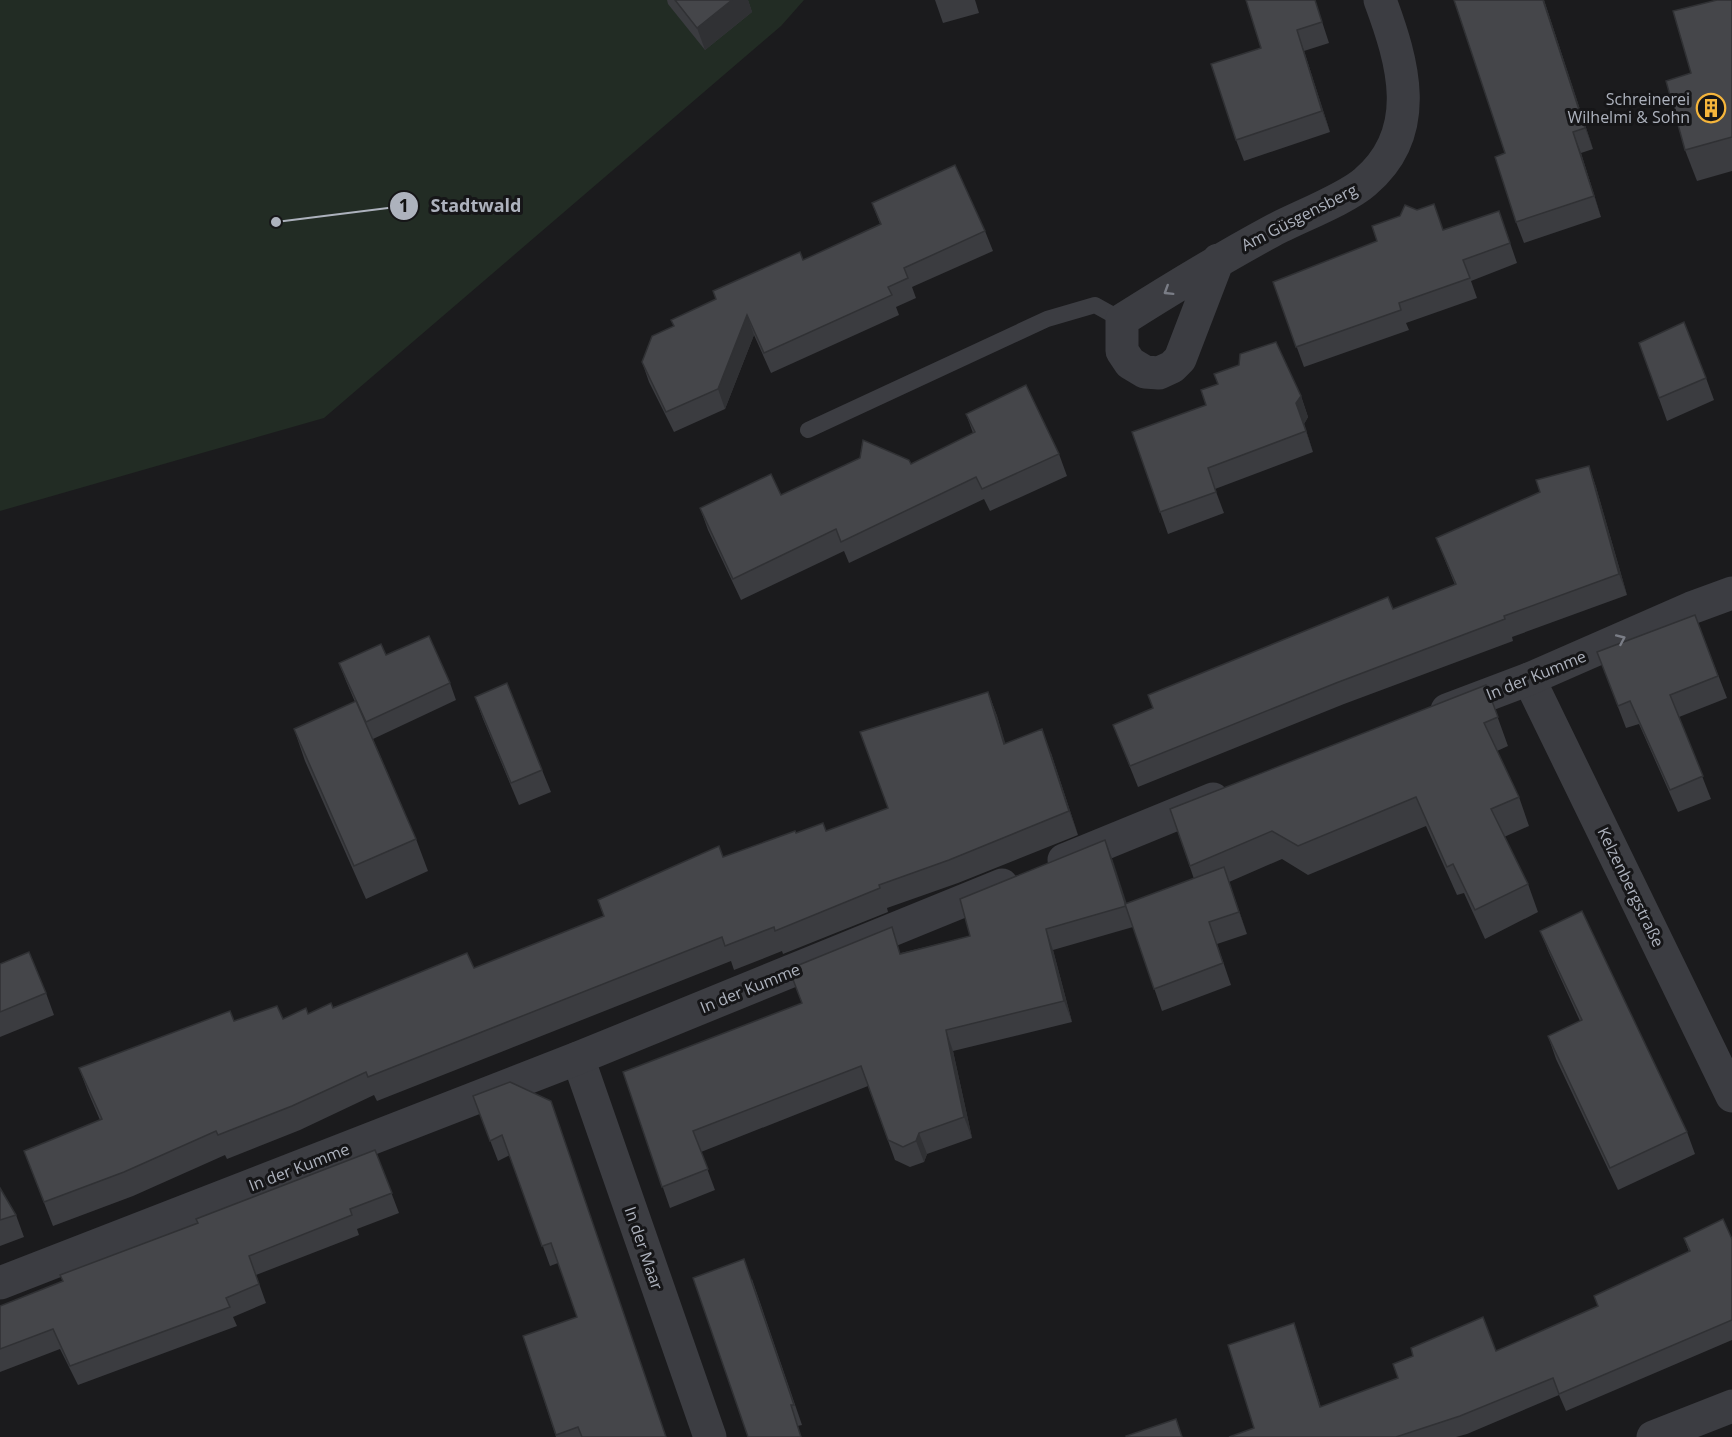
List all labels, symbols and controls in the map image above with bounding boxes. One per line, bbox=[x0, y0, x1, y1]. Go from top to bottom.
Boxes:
place label: Schreinerei Wilhelmi & Sohn bbox=[1567, 88, 1690, 128]
building icon: Schreinerei Wilhelmi & Sohn bbox=[1695, 92, 1727, 124]
street label: Am Güsgensberg bbox=[1237, 178, 1361, 256]
callout: Stadtwald bbox=[389, 188, 534, 224]
text: 1 bbox=[399, 193, 409, 217]
text: Stadtwald bbox=[431, 193, 521, 217]
one-way arrow bbox=[1164, 284, 1175, 295]
one-way arrow bbox=[1615, 634, 1626, 646]
street label: In der Kumme bbox=[1483, 645, 1589, 705]
street label: Kelzenbergstraße bbox=[1592, 823, 1670, 951]
street label: In der Kumme bbox=[697, 958, 803, 1018]
street label: In der Kumme bbox=[246, 1138, 352, 1196]
street label: In der Maar bbox=[619, 1203, 669, 1293]

